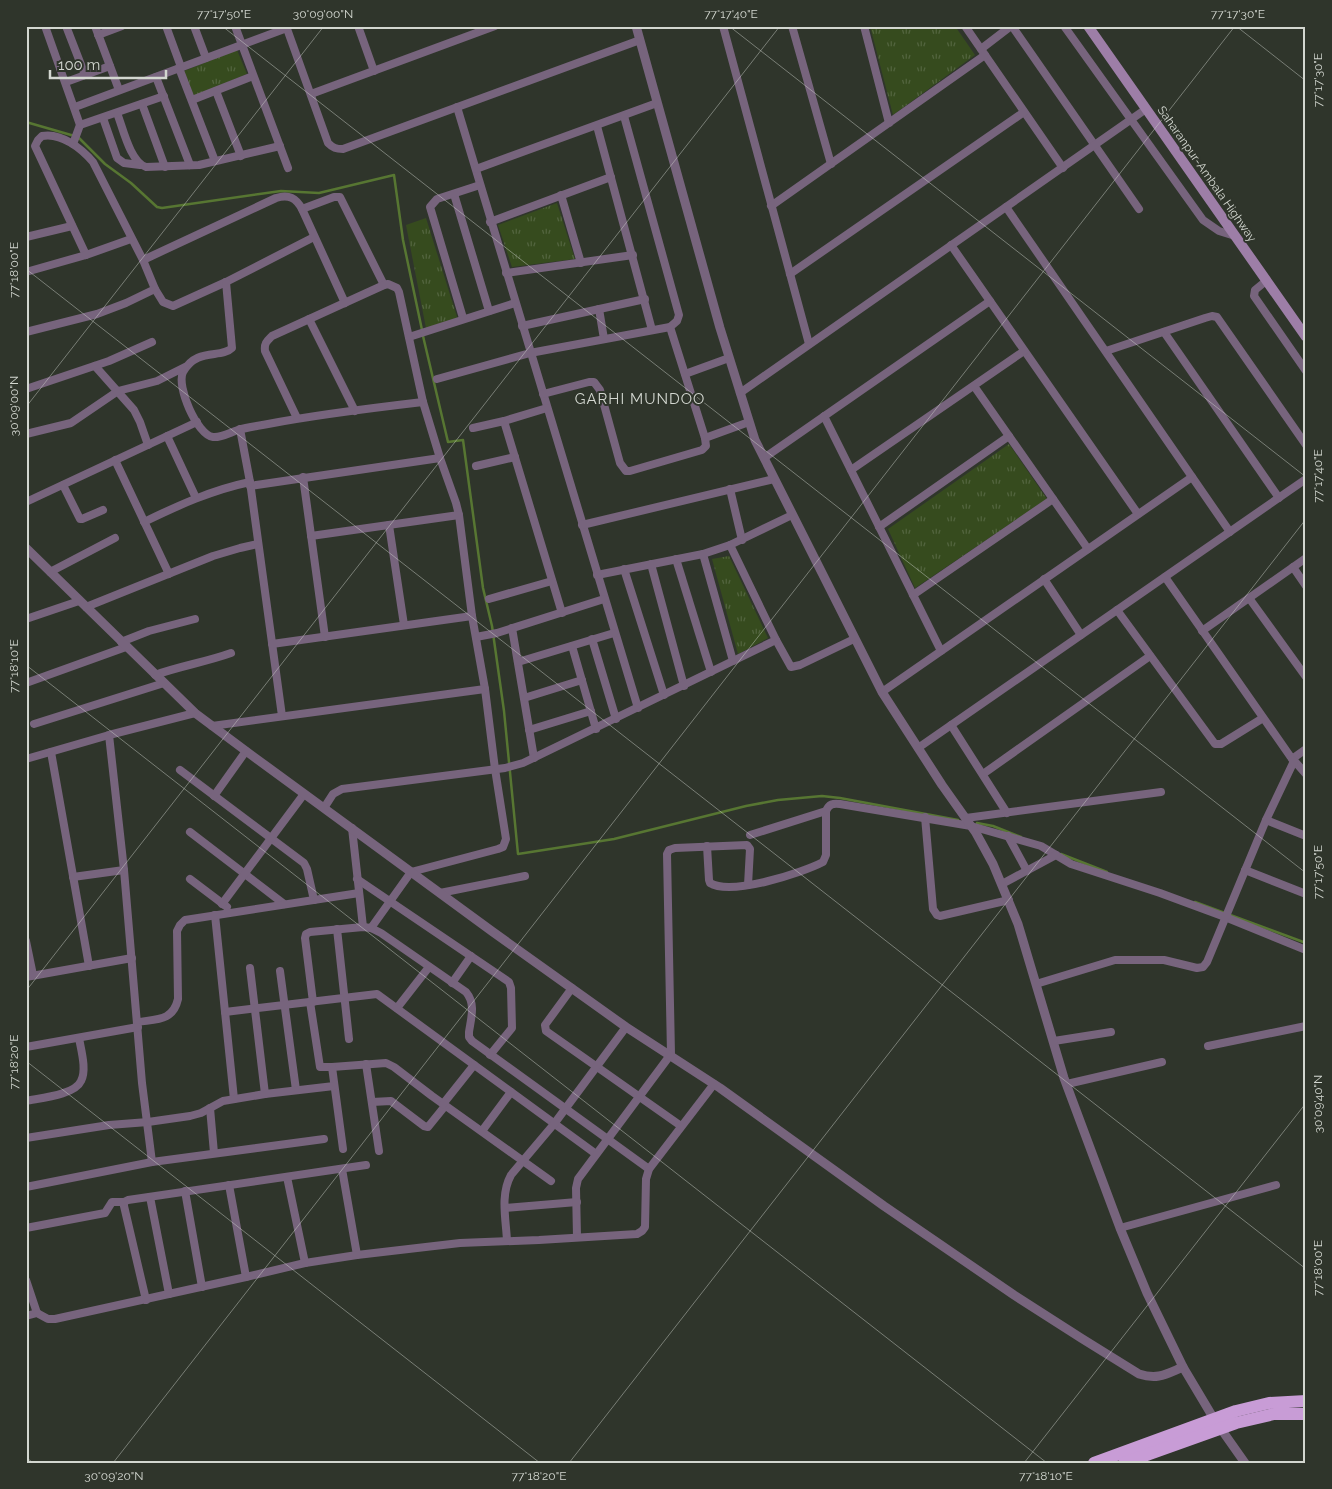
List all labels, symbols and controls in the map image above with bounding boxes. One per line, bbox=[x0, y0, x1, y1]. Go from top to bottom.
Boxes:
text: 77°17'50"E bbox=[197, 7, 251, 21]
text: 30°09'00"N bbox=[293, 7, 353, 21]
text: 77°17'40"E bbox=[704, 7, 758, 21]
text: 77°17'30"E bbox=[1211, 7, 1265, 21]
scale bar bbox=[50, 48, 166, 80]
text: 77°17'30"E bbox=[1311, 53, 1325, 107]
text: 100 m bbox=[58, 56, 100, 74]
street label: Saharanpur-Ambala Highway bbox=[1155, 103, 1260, 245]
text: 77°18'00"E bbox=[7, 242, 21, 298]
text: 30°09'00"N bbox=[7, 376, 21, 436]
district label: GARHI MUNDOO bbox=[575, 390, 705, 408]
text: 77°17'40"E bbox=[1311, 449, 1325, 503]
text: 77°18'10"E bbox=[7, 639, 21, 693]
text: 77°17'50"E bbox=[1311, 845, 1325, 899]
text: 77°18'20"E bbox=[7, 1035, 21, 1089]
text: 30°09'40"N bbox=[1311, 1075, 1325, 1133]
text: 77°18'00"E bbox=[1311, 1240, 1325, 1296]
text: 30°09'20"N bbox=[84, 1469, 144, 1483]
text: 77°18'20"E bbox=[512, 1469, 566, 1483]
text: 77°18'10"E bbox=[1019, 1469, 1073, 1483]

